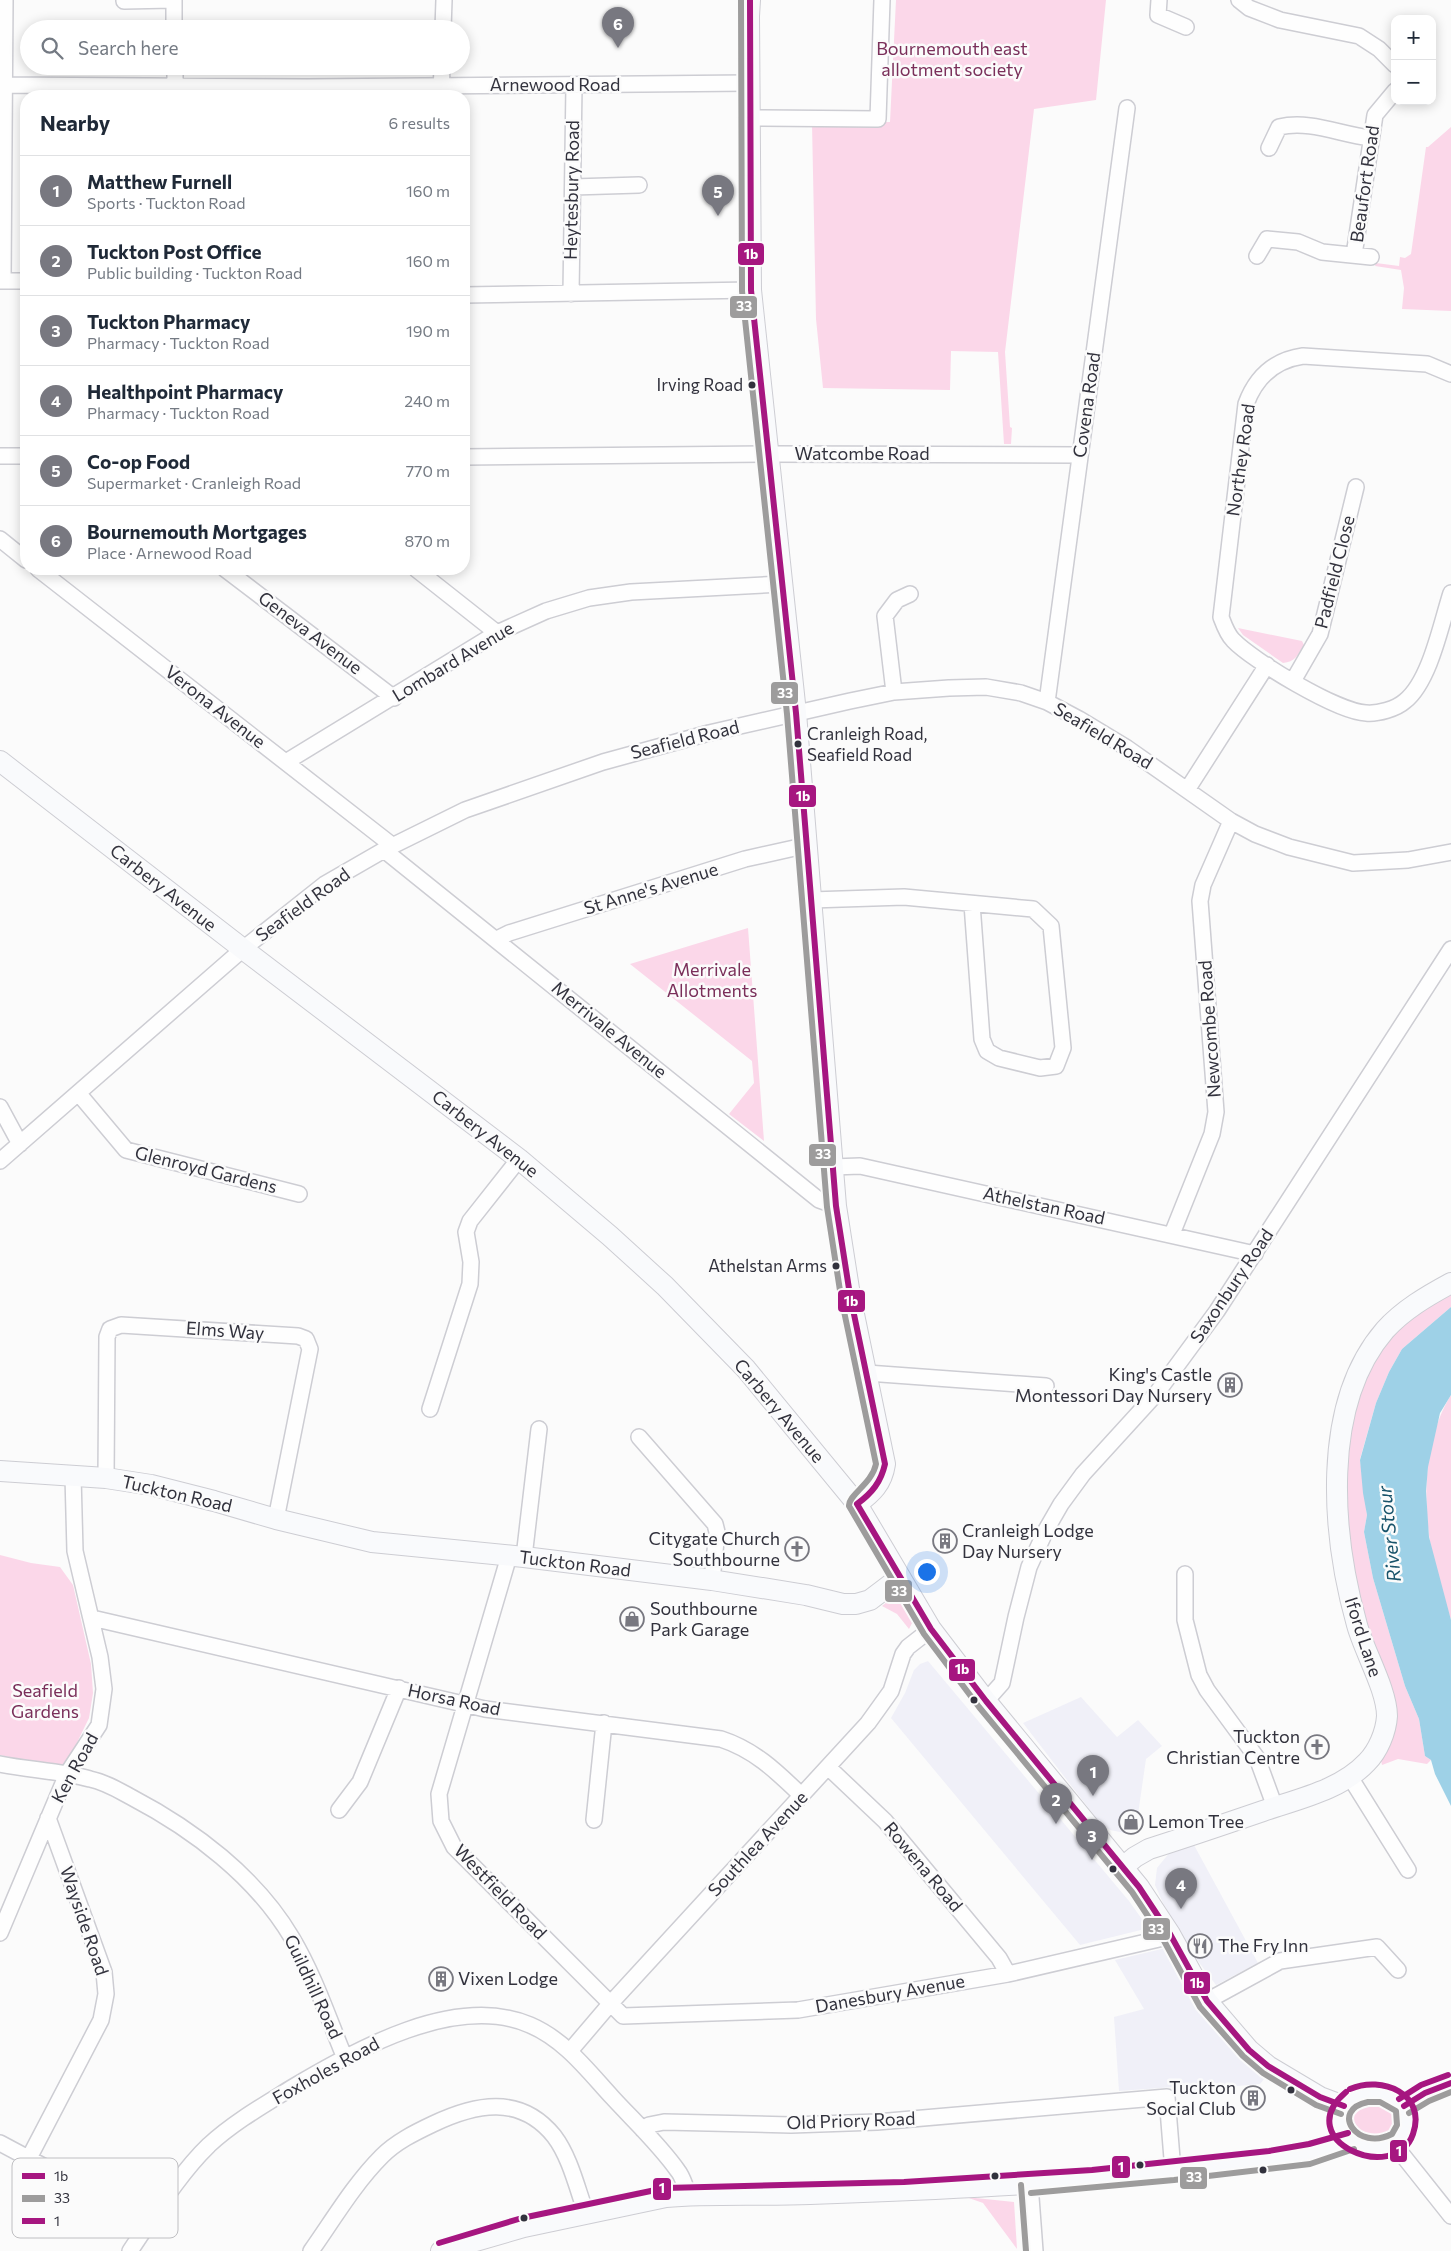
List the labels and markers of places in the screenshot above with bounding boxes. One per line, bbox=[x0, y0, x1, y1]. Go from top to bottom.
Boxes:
pin: 6 bbox=[602, 7, 634, 48]
pin: 5 bbox=[702, 175, 734, 216]
place label: Irving Road bbox=[656, 374, 743, 395]
marker: Irving Road bbox=[747, 380, 757, 390]
place label: Cranleigh Road, Seafield Road bbox=[807, 723, 927, 765]
marker: Cranleigh Road, Seafield Road bbox=[793, 739, 803, 749]
place label: Athelstan Arms bbox=[708, 1255, 827, 1276]
marker: Athelstan Arms bbox=[831, 1261, 841, 1271]
place label: King's Castle Montessori Day Nursery bbox=[1015, 1363, 1212, 1406]
building icon: King's Castle Montessori Day Nursery bbox=[1217, 1372, 1243, 1398]
place label: Cranleigh Lodge Day Nursery bbox=[962, 1519, 1094, 1562]
place label: Citygate Church Southbourne bbox=[649, 1527, 780, 1570]
building icon: Cranleigh Lodge Day Nursery bbox=[932, 1528, 958, 1554]
church icon: Citygate Church Southbourne bbox=[784, 1536, 810, 1562]
place label: Southbourne Park Garage bbox=[650, 1597, 758, 1640]
shop icon: Southbourne Park Garage bbox=[619, 1606, 645, 1632]
unlabelled marker bbox=[969, 1695, 979, 1705]
place label: Tuckton Christian Centre bbox=[1166, 1725, 1300, 1768]
church icon: Tuckton Christian Centre bbox=[1304, 1734, 1330, 1760]
pin: 1 bbox=[1077, 1755, 1109, 1796]
pin: 2 bbox=[1040, 1783, 1072, 1824]
shop icon: Lemon Tree bbox=[1118, 1809, 1144, 1835]
place label: Lemon Tree bbox=[1148, 1810, 1244, 1832]
pin: 3 bbox=[1076, 1819, 1108, 1860]
unlabelled marker bbox=[1108, 1864, 1118, 1874]
pin: 4 bbox=[1165, 1868, 1197, 1909]
restaurant icon: The Fry Inn bbox=[1187, 1933, 1213, 1959]
place label: The Fry Inn bbox=[1218, 1934, 1308, 1956]
building icon: Vixen Lodge bbox=[428, 1966, 454, 1992]
place label: Vixen Lodge bbox=[458, 1967, 558, 1989]
place label: Tuckton Social Club bbox=[1146, 2076, 1236, 2119]
building icon: Tuckton Social Club bbox=[1240, 2085, 1266, 2111]
unlabelled marker bbox=[1286, 2085, 1296, 2095]
unlabelled marker bbox=[1135, 2160, 1145, 2170]
unlabelled marker bbox=[1258, 2165, 1268, 2175]
unlabelled marker bbox=[990, 2171, 1000, 2181]
unlabelled marker bbox=[519, 2213, 529, 2223]

